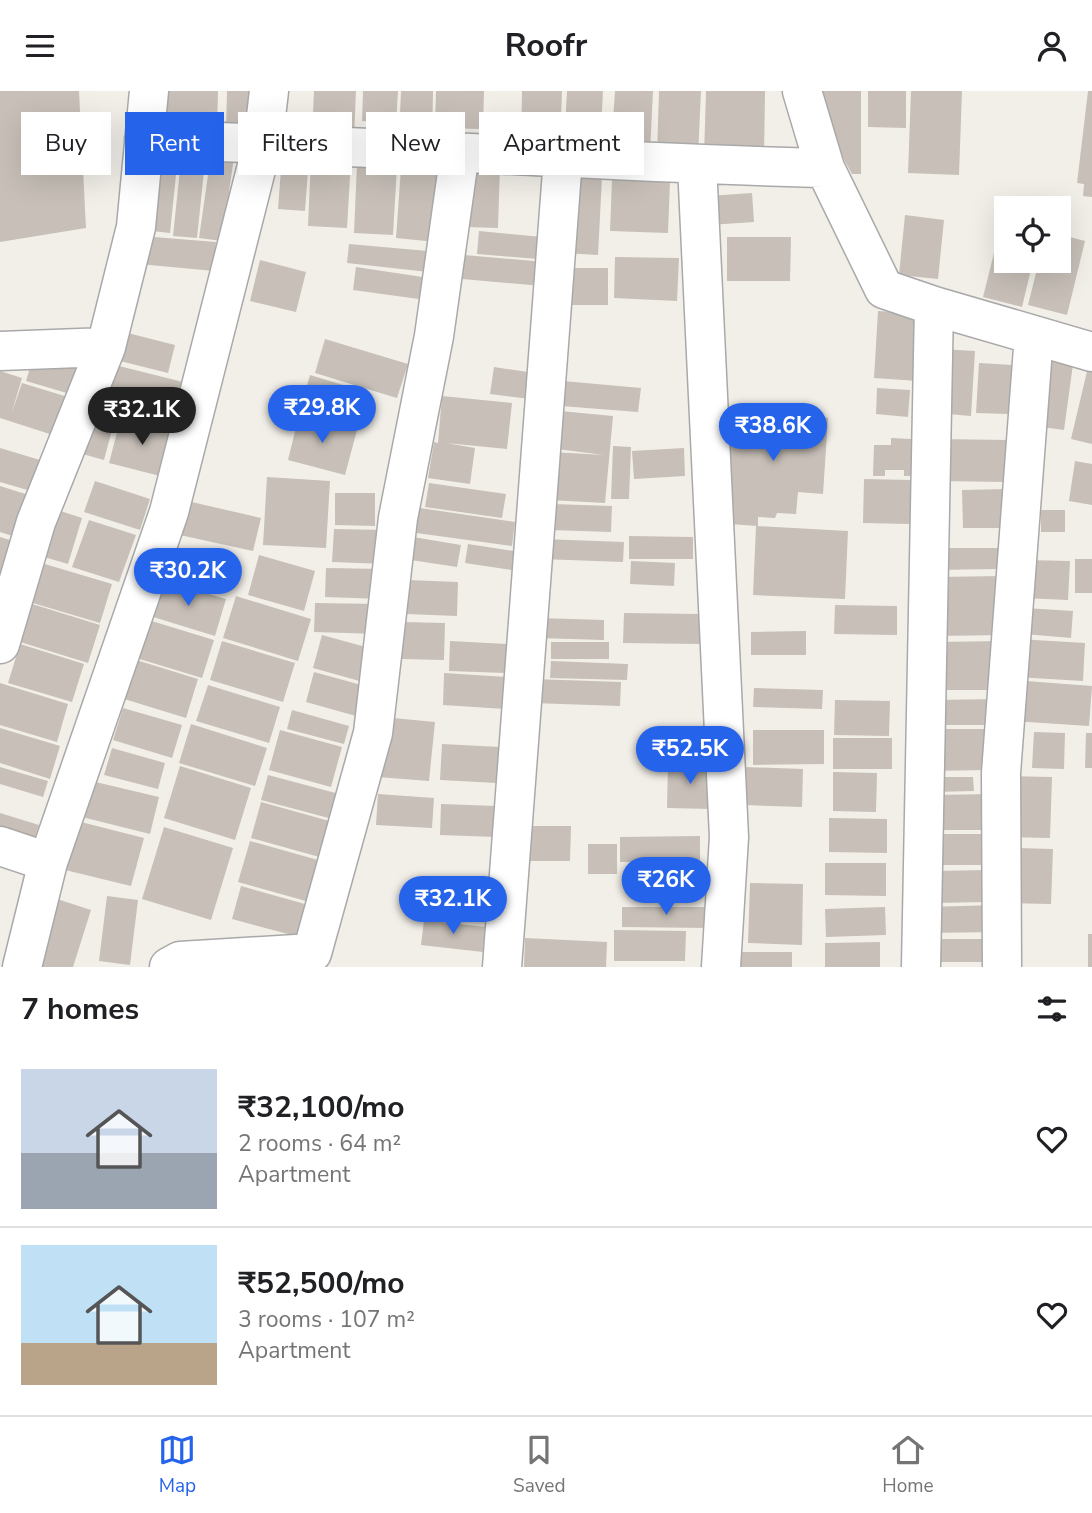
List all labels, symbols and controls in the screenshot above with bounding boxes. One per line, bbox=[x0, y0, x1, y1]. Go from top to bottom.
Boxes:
text: Roofr bbox=[505, 24, 587, 67]
icon: menu bbox=[21, 27, 59, 65]
icon: person bbox=[1033, 27, 1071, 65]
chip: Buy bbox=[21, 112, 111, 175]
chip: Rent bbox=[125, 112, 224, 175]
chip: Filters bbox=[238, 112, 352, 175]
chip: New bbox=[366, 112, 465, 175]
chip: Apartment bbox=[479, 112, 644, 175]
map controls bbox=[994, 196, 1071, 273]
button: locate bbox=[994, 196, 1071, 273]
pin: ₹29.8K bbox=[265, 385, 379, 445]
pin: ₹32.1K bbox=[85, 387, 199, 447]
text: ₹29.8K bbox=[284, 392, 360, 423]
text: ₹32.1K bbox=[104, 394, 180, 425]
pin: ₹38.6K bbox=[716, 403, 830, 463]
text: ₹38.6K bbox=[735, 410, 811, 441]
pin: ₹30.2K bbox=[131, 549, 245, 608]
text: ₹30.2K bbox=[150, 555, 226, 586]
pin: ₹52.5K bbox=[633, 727, 747, 786]
text: ₹52.5K bbox=[652, 733, 728, 764]
pin: ₹26K bbox=[625, 857, 707, 917]
text: ₹26K bbox=[638, 864, 694, 895]
pin: ₹32.1K bbox=[396, 877, 510, 936]
text: ₹32.1K bbox=[415, 883, 491, 914]
text: 7 homes bbox=[21, 989, 139, 1030]
icon: filters bbox=[1033, 990, 1071, 1028]
text: ₹32,100/mo bbox=[238, 1087, 405, 1128]
icon: home bbox=[77, 1097, 161, 1181]
icon: heart bbox=[1033, 1120, 1071, 1158]
text: 2 rooms · 64 m² bbox=[238, 1128, 401, 1159]
text: Apartment bbox=[238, 1159, 350, 1190]
text: ₹52,500/mo bbox=[238, 1263, 405, 1304]
icon: home bbox=[77, 1273, 161, 1357]
icon: heart bbox=[1033, 1296, 1071, 1334]
text: 3 rooms · 107 m² bbox=[238, 1304, 415, 1335]
text: Apartment bbox=[238, 1335, 350, 1366]
tab: Map bbox=[158, 1431, 196, 1499]
tab: Saved bbox=[513, 1431, 566, 1499]
tab: Home bbox=[882, 1431, 934, 1499]

